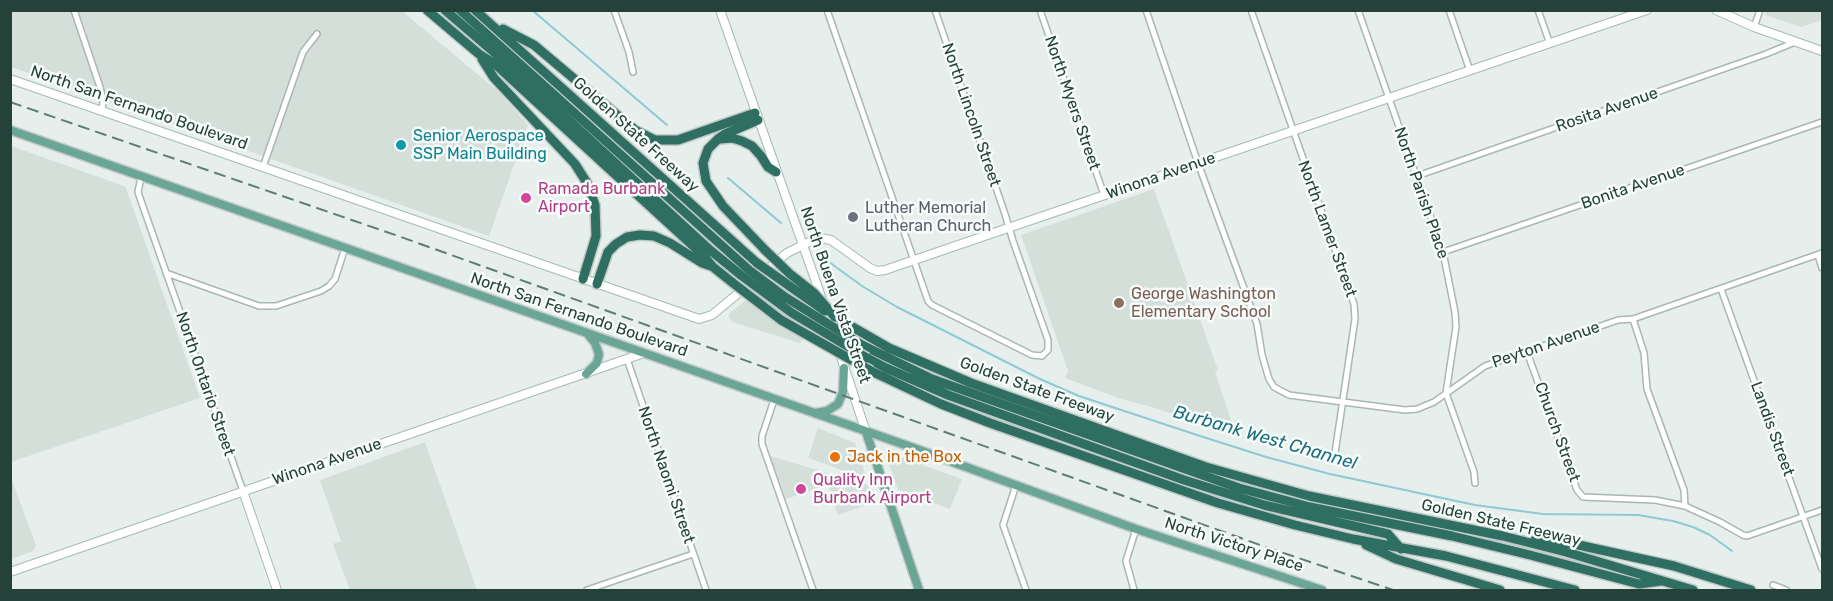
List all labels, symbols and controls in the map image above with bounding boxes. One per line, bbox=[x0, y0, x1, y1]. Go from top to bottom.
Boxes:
street label: North Myers Street bbox=[1040, 33, 1104, 173]
street label: North Lincoln Street bbox=[937, 41, 1005, 189]
street label: North San Fernando Boulevard bbox=[28, 62, 250, 154]
street label: Golden State Freeway bbox=[569, 73, 703, 197]
street label: Rosita Avenue bbox=[1553, 84, 1661, 136]
street label: North Parish Place bbox=[1389, 125, 1453, 261]
place label: Senior Aerospace SSP Main Building bbox=[413, 126, 547, 164]
marker: Senior Aerospace SSP Main Building bbox=[394, 138, 408, 152]
street label: Winona Avenue bbox=[1104, 148, 1218, 204]
street label: North Lamer Street bbox=[1293, 158, 1361, 300]
street label: Bonita Avenue bbox=[1579, 160, 1687, 214]
place label: Ramada Burbank Airport bbox=[538, 179, 665, 217]
marker: Ramada Burbank Airport bbox=[519, 191, 533, 205]
place label: Luther Memorial Lutheran Church bbox=[865, 198, 991, 236]
street label: North Buena Vista Street bbox=[796, 204, 874, 386]
marker: Luther Memorial Lutheran Church bbox=[846, 210, 860, 224]
street label: North San Fernando Boulevard bbox=[468, 269, 690, 361]
place label: George Washington Elementary School bbox=[1131, 284, 1276, 322]
marker: George Washington Elementary School bbox=[1112, 296, 1126, 310]
street label: North Ontario Street bbox=[171, 309, 239, 459]
street label: Peyton Avenue bbox=[1490, 318, 1602, 372]
street label: Golden State Freeway bbox=[957, 353, 1117, 427]
street label: Landis Street bbox=[1746, 379, 1798, 479]
street label: Church Street bbox=[1530, 380, 1584, 484]
water label: Burbank West Channel bbox=[1171, 401, 1359, 475]
street label: North Naomi Street bbox=[634, 404, 698, 546]
street label: Winona Avenue bbox=[270, 434, 384, 490]
place label: Jack in the Box bbox=[847, 447, 962, 467]
marker: Jack in the Box bbox=[828, 450, 842, 464]
place label: Quality Inn Burbank Airport bbox=[813, 470, 931, 508]
marker: Quality Inn Burbank Airport bbox=[794, 482, 808, 496]
street label: Golden State Freeway bbox=[1419, 495, 1583, 551]
street label: North Victory Place bbox=[1162, 514, 1306, 576]

